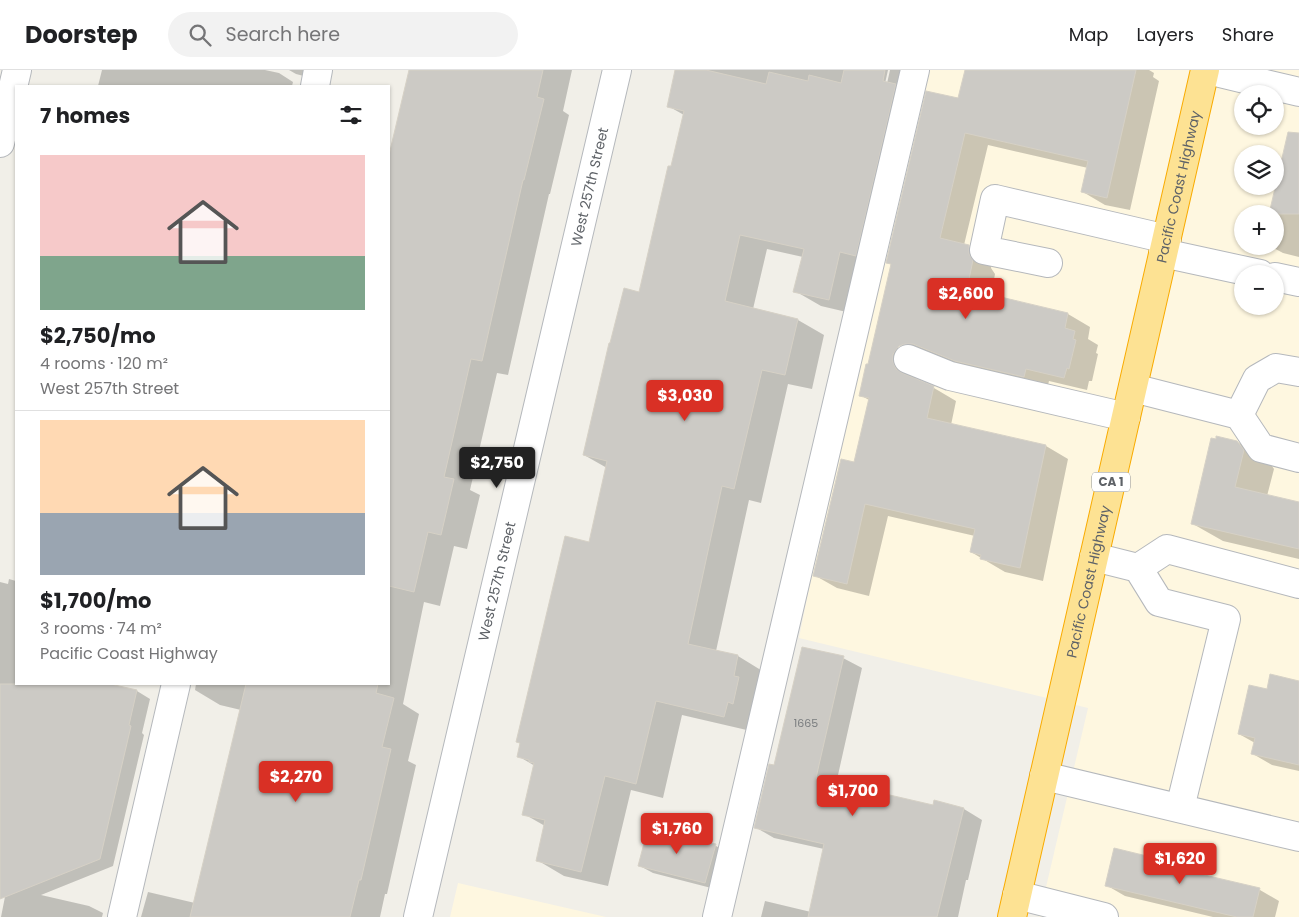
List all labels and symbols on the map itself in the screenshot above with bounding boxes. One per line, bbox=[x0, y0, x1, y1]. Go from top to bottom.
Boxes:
street label: Pacific Coast Highway bbox=[1151, 108, 1205, 265]
street label: West 257th Street bbox=[566, 125, 613, 249]
pin: $2,600 bbox=[925, 278, 1007, 320]
pin: $3,030 bbox=[644, 380, 726, 422]
pin: $2,750 bbox=[456, 446, 538, 489]
road number: CA 1 bbox=[1092, 472, 1130, 492]
street label: Pacific Coast Highway bbox=[1061, 503, 1115, 660]
street label: West 257th Street bbox=[473, 520, 521, 643]
house number: 1665 bbox=[794, 715, 818, 731]
pin: $2,270 bbox=[255, 760, 337, 803]
pin: $1,700 bbox=[812, 774, 894, 817]
pin: $1,760 bbox=[636, 812, 718, 855]
pin: $1,620 bbox=[1139, 842, 1221, 885]

